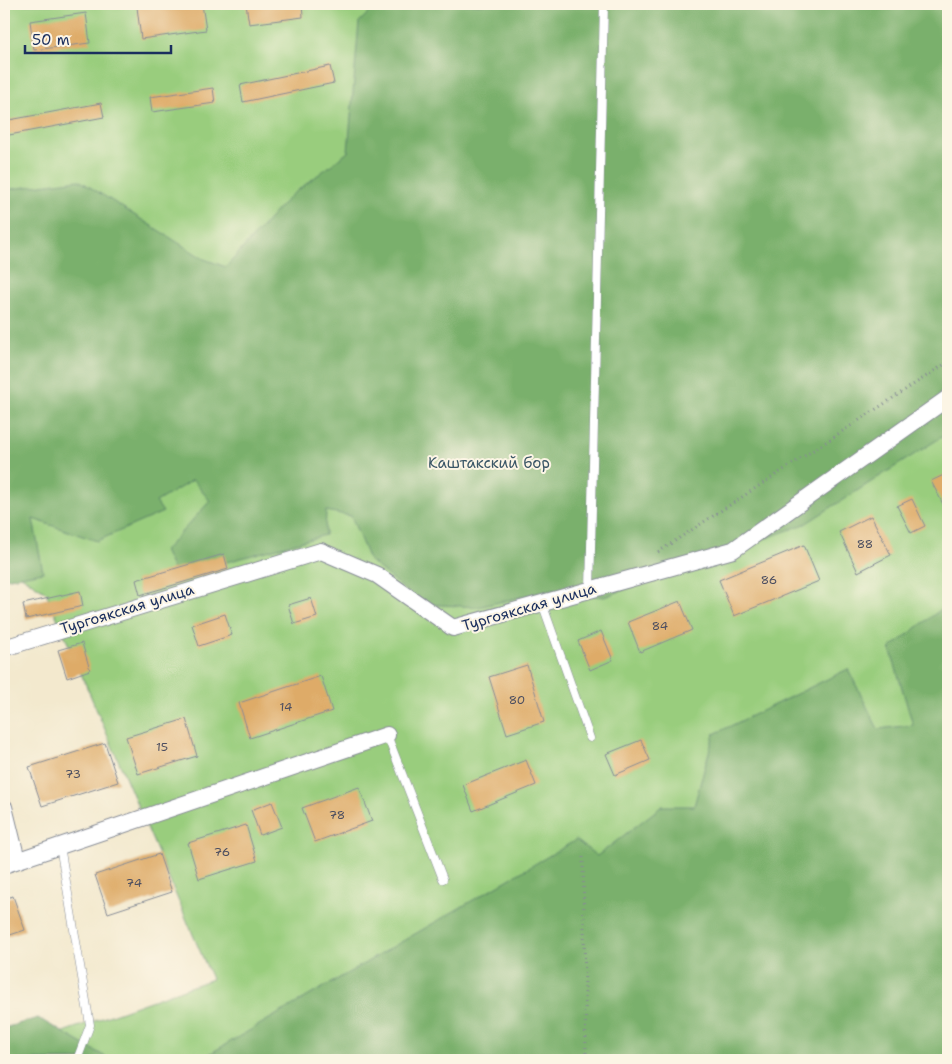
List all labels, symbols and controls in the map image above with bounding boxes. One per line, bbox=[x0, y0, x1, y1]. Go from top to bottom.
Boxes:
scale bar bbox=[25, 22, 171, 54]
text: 50 m bbox=[32, 30, 70, 50]
park label: Каштакский бор bbox=[428, 453, 550, 473]
house number: 88 bbox=[857, 536, 873, 552]
house number: 86 bbox=[761, 572, 777, 588]
street label: Тургоякская улица bbox=[460, 578, 599, 636]
street label: Тургоякская улица bbox=[58, 579, 197, 639]
house number: 84 bbox=[652, 618, 668, 634]
house number: 80 bbox=[509, 692, 525, 708]
house number: 14 bbox=[280, 699, 292, 715]
house number: 15 bbox=[156, 739, 168, 755]
house number: 73 bbox=[65, 766, 81, 782]
house number: 78 bbox=[329, 807, 345, 823]
house number: 76 bbox=[214, 844, 230, 860]
house number: 74 bbox=[126, 875, 142, 891]

